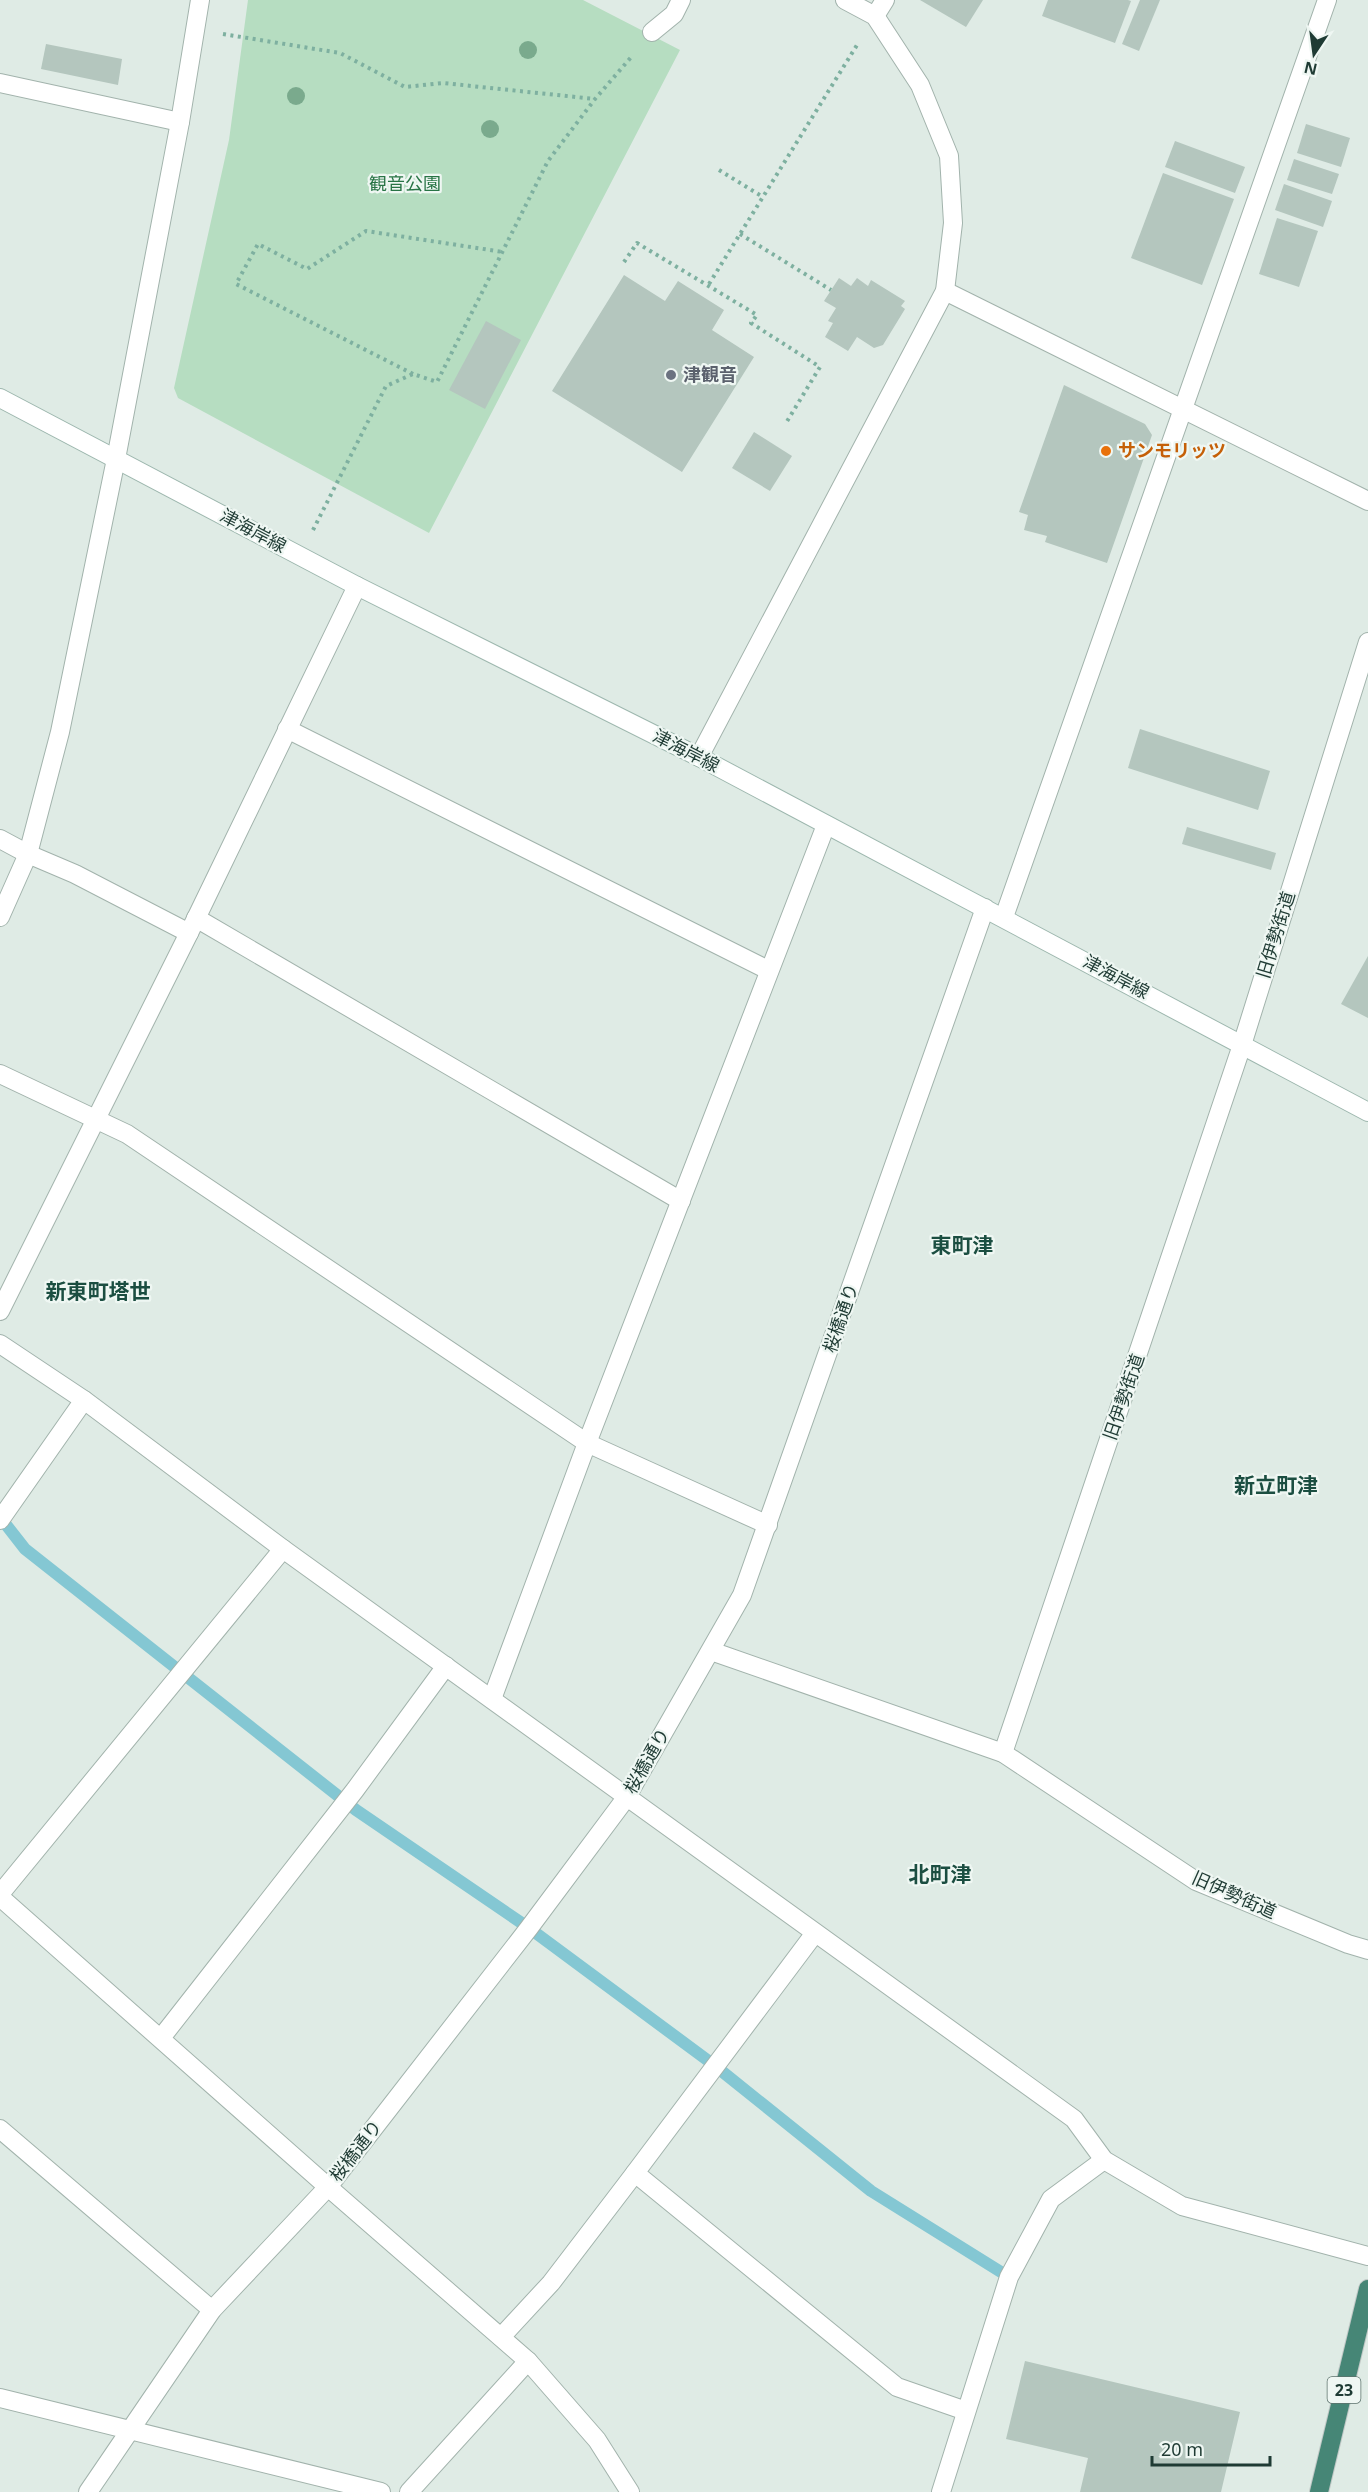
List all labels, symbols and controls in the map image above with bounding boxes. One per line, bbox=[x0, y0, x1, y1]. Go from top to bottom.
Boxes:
north arrow bbox=[1284, 24, 1344, 84]
text: N bbox=[1302, 56, 1319, 81]
park label: 観音公園 bbox=[369, 171, 441, 195]
place label: 津観音 bbox=[683, 362, 737, 386]
marker: 津観音 bbox=[664, 368, 678, 382]
place label: サンモリッツ bbox=[1118, 438, 1226, 462]
marker: サンモリッツ bbox=[1099, 444, 1113, 458]
street label: 津海岸線 bbox=[216, 503, 291, 558]
street label: 津海岸線 bbox=[649, 723, 724, 777]
street label: 旧伊勢街道 bbox=[1250, 888, 1300, 981]
street label: 津海岸線 bbox=[1079, 949, 1154, 1004]
district label: 東町津 bbox=[931, 1231, 994, 1259]
district label: 新東町塔世 bbox=[46, 1277, 151, 1305]
street label: 桜橋通り bbox=[817, 1280, 863, 1356]
street label: 旧伊勢街道 bbox=[1097, 1350, 1149, 1443]
district label: 新立町津 bbox=[1234, 1471, 1318, 1499]
street label: 桜橋通り bbox=[618, 1723, 675, 1798]
district label: 北町津 bbox=[909, 1860, 972, 1888]
street label: 旧伊勢街道 bbox=[1188, 1865, 1280, 1923]
street label: 桜橋通り bbox=[324, 2115, 387, 2186]
road number: 23 bbox=[1328, 2377, 1360, 2403]
scale bar bbox=[1152, 2429, 1270, 2467]
text: 20 m bbox=[1161, 2437, 1203, 2461]

